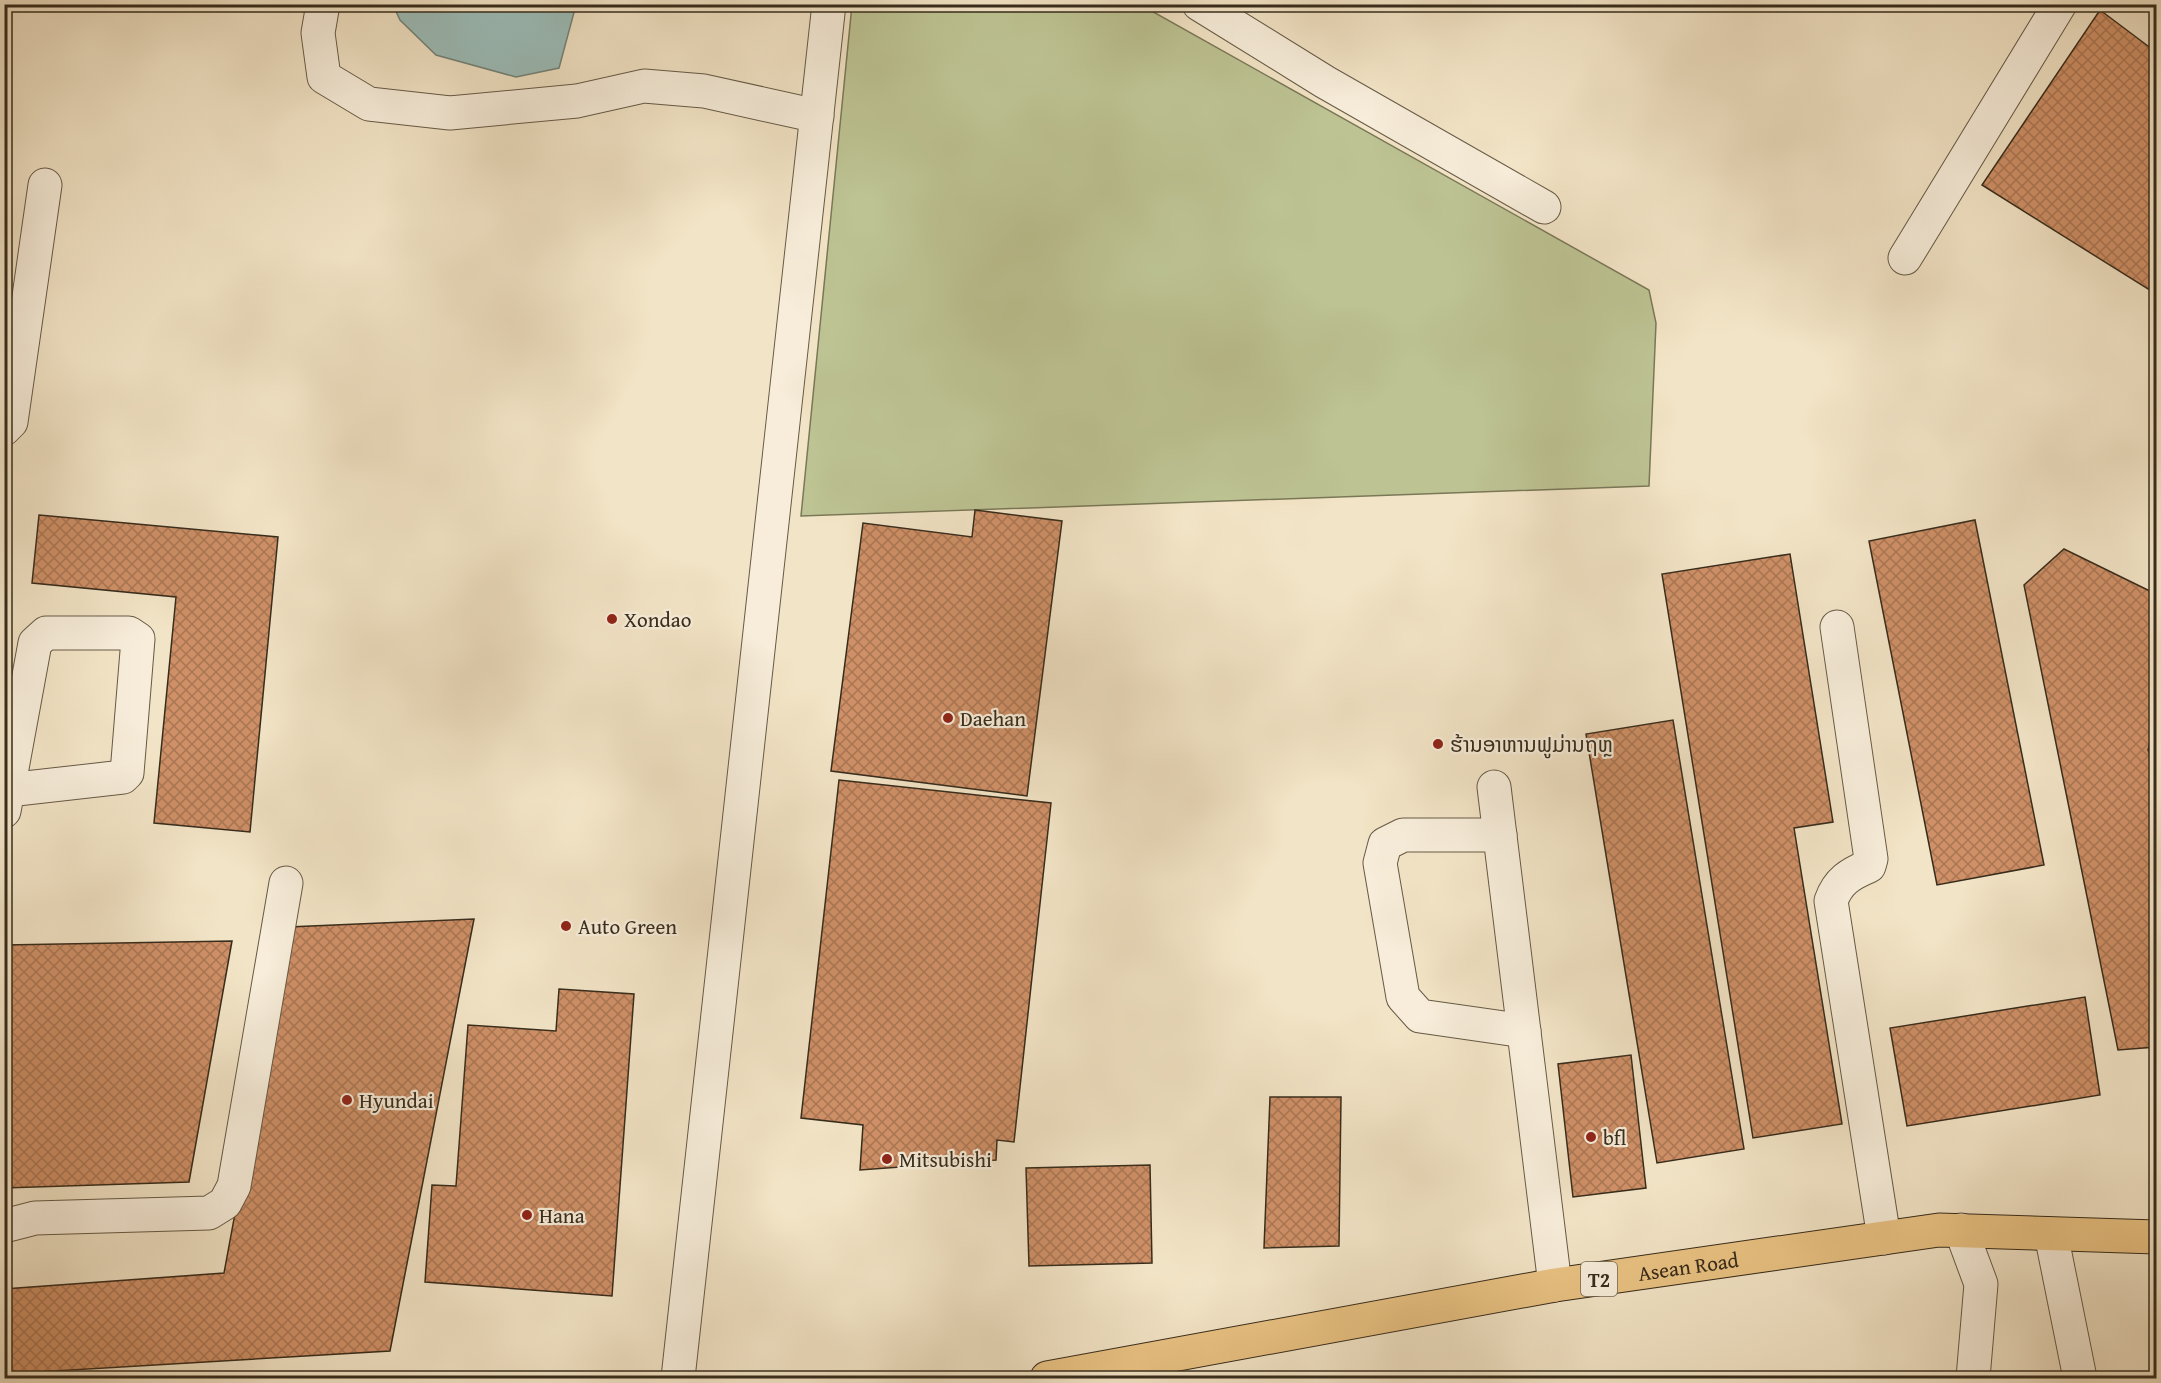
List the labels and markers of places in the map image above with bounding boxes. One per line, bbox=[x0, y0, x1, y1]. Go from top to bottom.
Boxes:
place label: Xondao bbox=[624, 604, 691, 635]
marker: Xondao bbox=[605, 612, 619, 626]
place label: Daehan bbox=[960, 703, 1026, 734]
marker: Daehan bbox=[941, 711, 955, 725]
place label: ຮ້ານອາຫານຟູມ່ານຖຫຼ bbox=[1450, 729, 1613, 760]
marker: ຮ້ານອາຫານຟູມ່ານຖຫຼ bbox=[1431, 737, 1445, 751]
place label: Auto Green bbox=[578, 911, 677, 942]
marker: Auto Green bbox=[559, 919, 573, 933]
place label: Hyundai bbox=[359, 1085, 434, 1116]
marker: Hyundai bbox=[340, 1093, 354, 1107]
place label: bfl bbox=[1603, 1122, 1627, 1153]
marker: bfl bbox=[1584, 1130, 1598, 1144]
place label: Mitsubishi bbox=[899, 1144, 992, 1175]
marker: Mitsubishi bbox=[880, 1152, 894, 1166]
place label: Hana bbox=[539, 1200, 585, 1231]
marker: Hana bbox=[520, 1208, 534, 1222]

